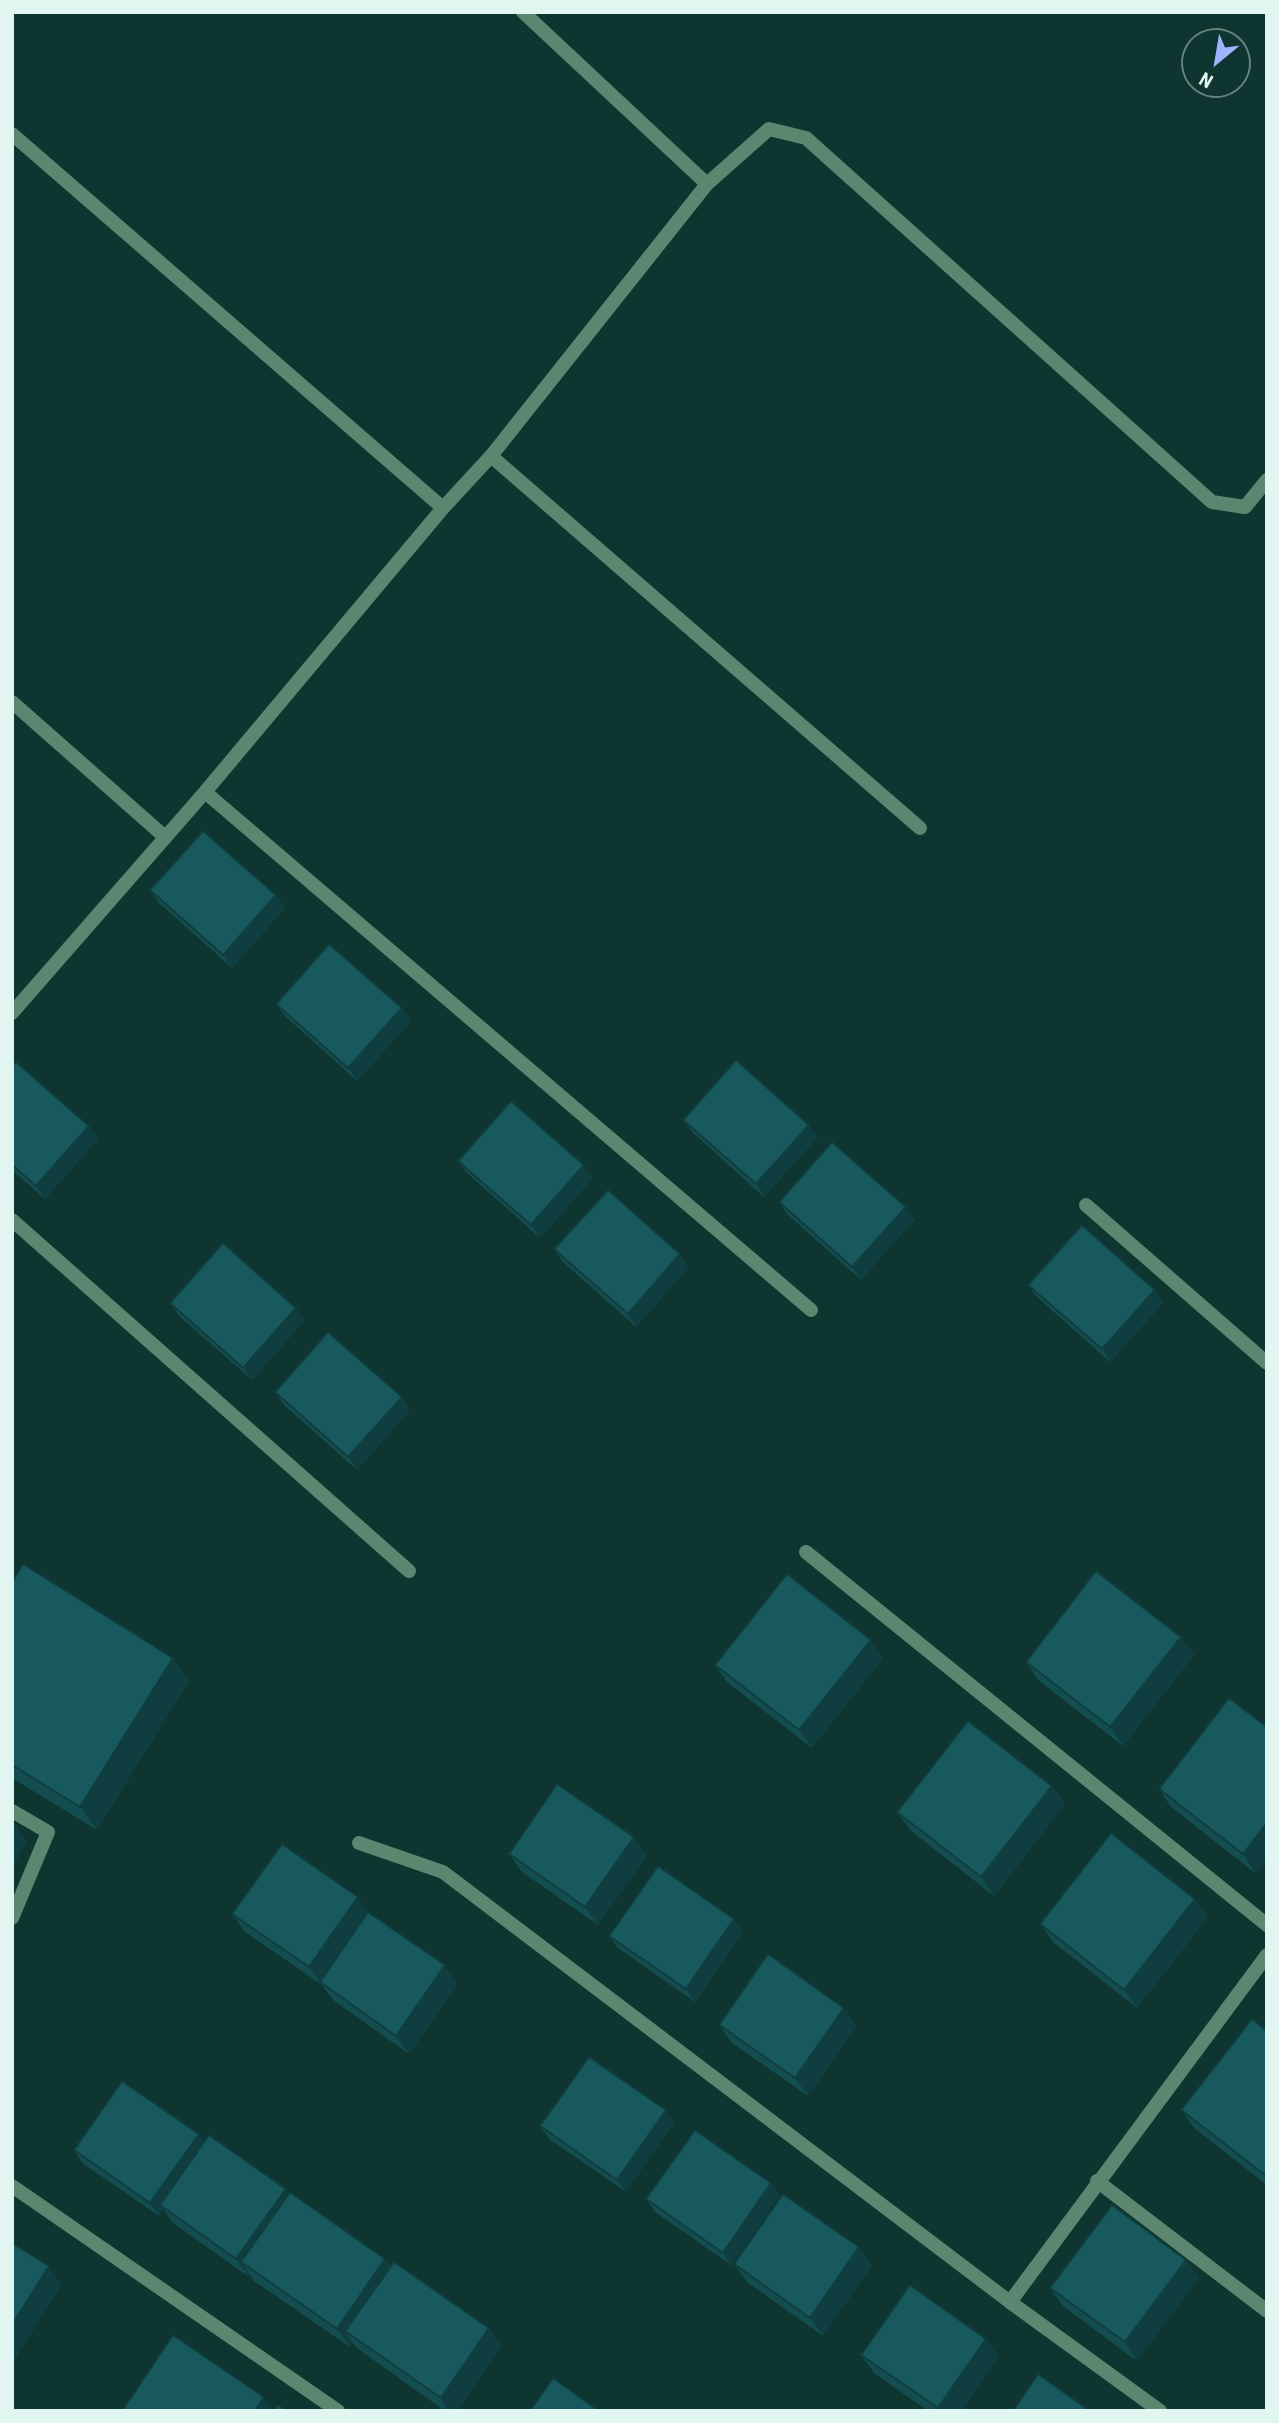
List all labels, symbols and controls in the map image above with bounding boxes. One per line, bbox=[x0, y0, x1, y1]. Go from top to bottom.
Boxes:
north arrow bbox=[1181, 28, 1251, 98]
text: N bbox=[1195, 67, 1217, 93]

